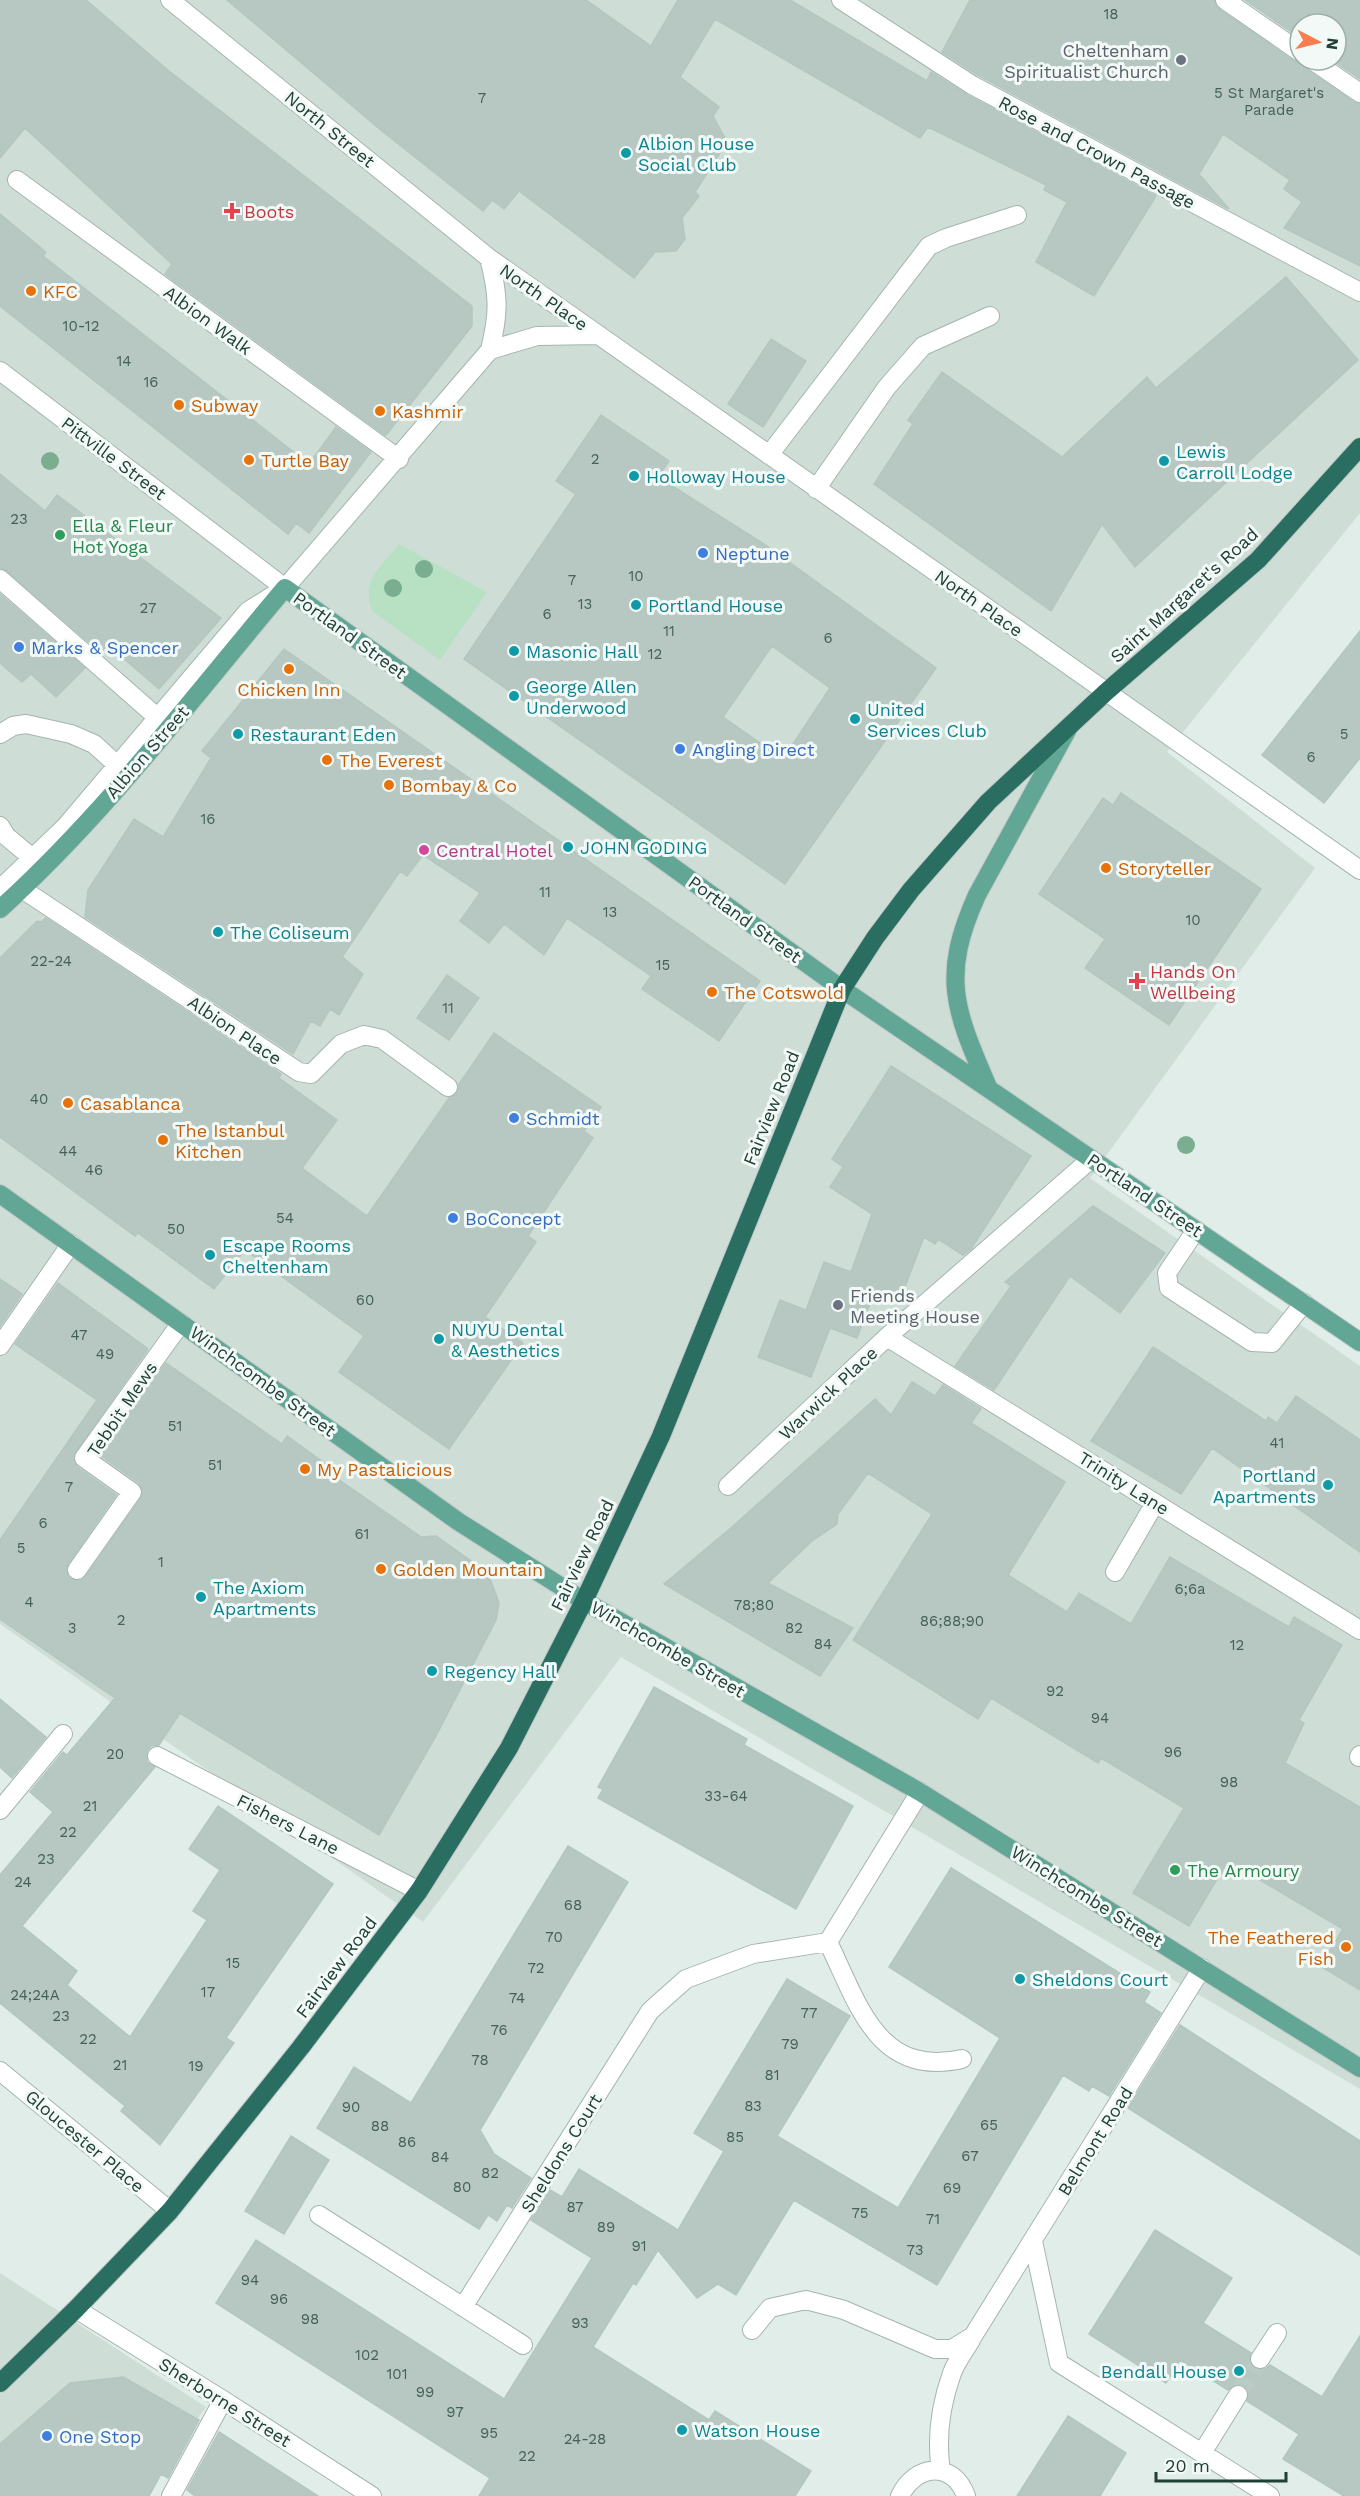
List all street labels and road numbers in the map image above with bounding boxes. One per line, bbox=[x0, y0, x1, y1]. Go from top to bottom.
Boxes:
street label: North Street bbox=[281, 86, 380, 172]
street label: Rose and Crown Passage bbox=[995, 91, 1199, 213]
street label: North Place bbox=[496, 259, 592, 335]
street label: Albion Walk bbox=[160, 281, 256, 359]
street label: Pittville Street bbox=[58, 412, 171, 504]
street label: Saint Margaret's Road bbox=[1106, 523, 1262, 667]
street label: North Place bbox=[931, 565, 1027, 641]
street label: Portland Street bbox=[289, 587, 411, 683]
street label: Albion Street bbox=[101, 701, 193, 803]
street label: Portland Street bbox=[684, 871, 806, 967]
street label: Albion Place bbox=[184, 991, 286, 1069]
street label: Fairview Road bbox=[739, 1048, 803, 1168]
street label: Portland Street bbox=[1083, 1149, 1207, 1242]
street label: Winchcombe Street bbox=[186, 1321, 340, 1441]
street label: Warwick Place bbox=[774, 1342, 882, 1444]
street label: Tebbit Mews bbox=[83, 1358, 161, 1460]
street label: Trinity Lane bbox=[1075, 1447, 1173, 1519]
street label: Fairview Road bbox=[546, 1496, 618, 1614]
street label: Winchcombe Street bbox=[587, 1596, 749, 1702]
street label: Fishers Lane bbox=[233, 1789, 343, 1859]
street label: Winchcombe Street bbox=[1007, 1841, 1167, 1951]
street label: Fairview Road bbox=[291, 1912, 381, 2022]
street label: Belmont Road bbox=[1053, 2083, 1137, 2199]
street label: Gloucester Place bbox=[21, 2085, 149, 2197]
street label: Sheldons Court bbox=[516, 2089, 606, 2216]
street label: Sherborne Street bbox=[155, 2353, 295, 2451]

